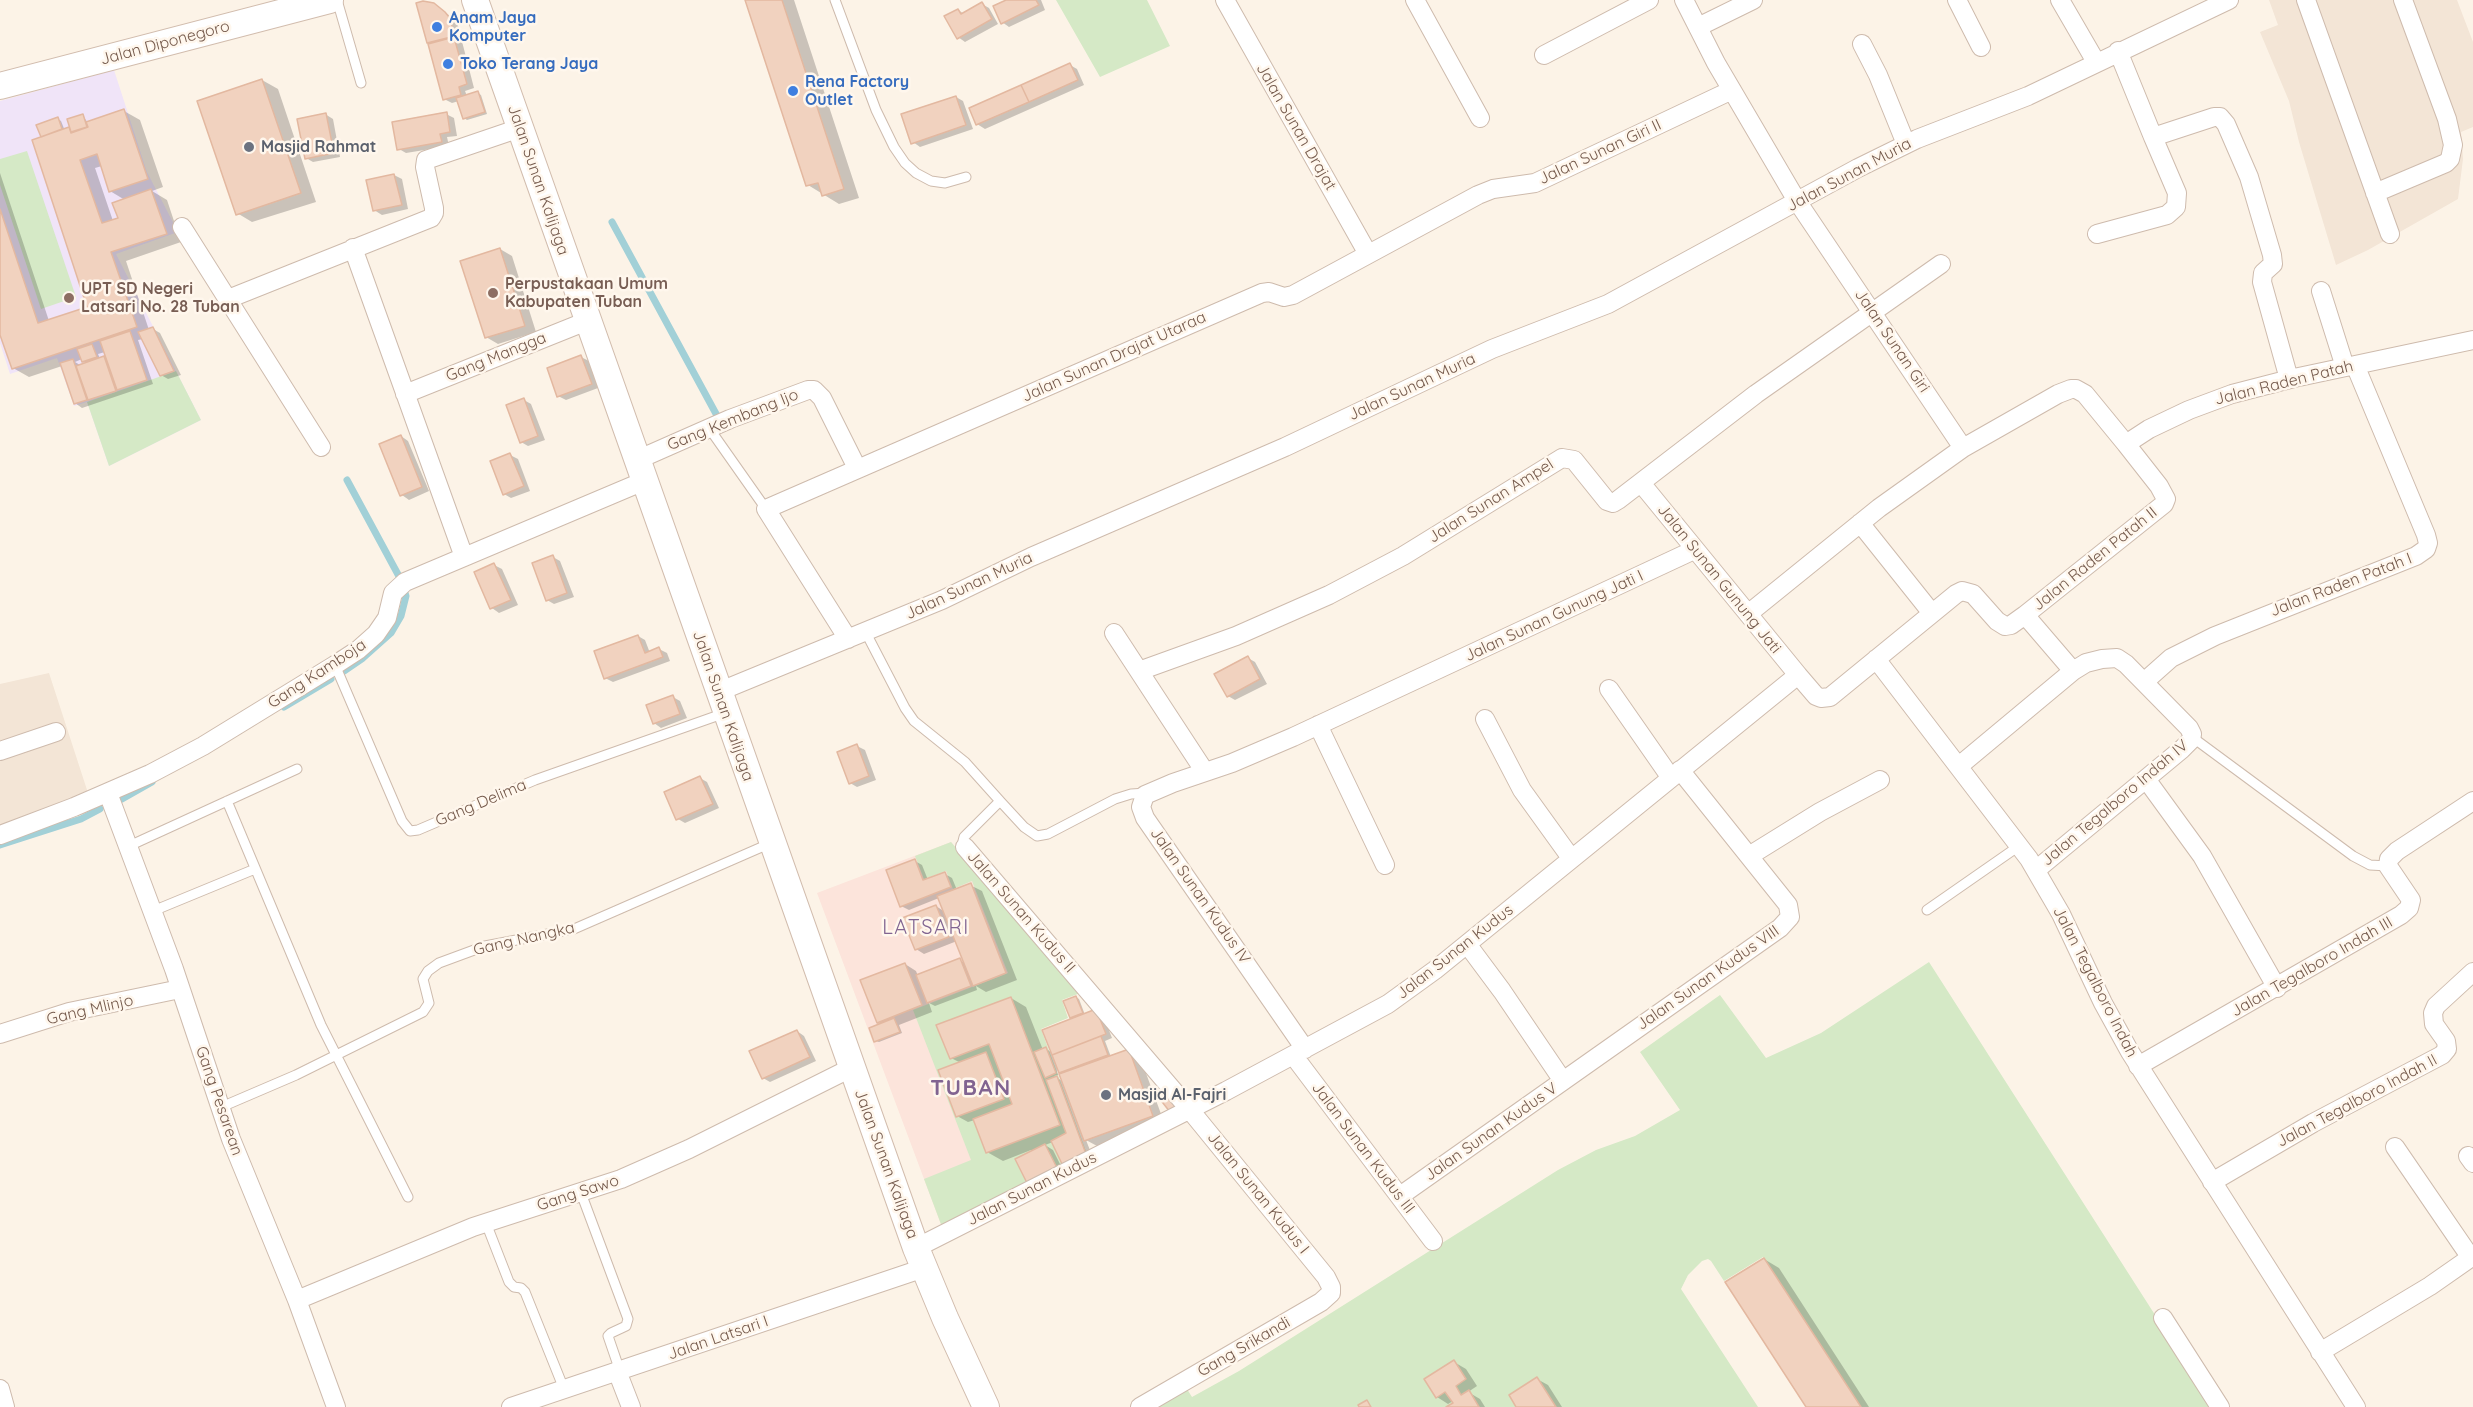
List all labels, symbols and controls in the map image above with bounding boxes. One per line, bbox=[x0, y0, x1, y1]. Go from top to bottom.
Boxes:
place label: Anam Jaya Komputer bbox=[449, 8, 536, 46]
street label: Jalan Diponegoro bbox=[98, 16, 232, 70]
marker: Anam Jaya Komputer bbox=[430, 20, 444, 34]
place label: Toko Terang Jaya bbox=[460, 54, 598, 74]
marker: Toko Terang Jaya bbox=[441, 57, 455, 71]
street label: Jalan Sunan Drajat bbox=[1252, 60, 1340, 194]
place label: Rena Factory Outlet bbox=[805, 72, 909, 110]
marker: Rena Factory Outlet bbox=[786, 84, 800, 98]
street label: Jalan Sunan Kalijaga bbox=[503, 102, 573, 258]
street label: Jalan Sunan Giri II bbox=[1536, 115, 1664, 189]
street label: Jalan Sunan Muria bbox=[1784, 134, 1914, 216]
place label: Masjid Rahmat bbox=[261, 137, 376, 157]
marker: Masjid Rahmat bbox=[242, 140, 256, 154]
place label: Perpustakaan Umum Kabupaten Tuban bbox=[505, 274, 668, 312]
place label: UPT SD Negeri Latsari No. 28 Tuban bbox=[81, 279, 240, 317]
marker: Perpustakaan Umum Kabupaten Tuban bbox=[486, 286, 500, 300]
street label: Jalan Sunan Giri bbox=[1850, 286, 1934, 396]
marker: UPT SD Negeri Latsari No. 28 Tuban bbox=[62, 291, 76, 305]
street label: Jalan Sunan Drajat Utaraa bbox=[1019, 308, 1209, 406]
street label: Gang Mangga bbox=[443, 328, 549, 386]
street label: Jalan Sunan Muria bbox=[1345, 349, 1479, 425]
street label: Jalan Raden Patah bbox=[2213, 357, 2355, 409]
street label: Gang Kembang Ijo bbox=[665, 385, 801, 455]
street label: Jalan Sunan Ampel bbox=[1425, 455, 1557, 547]
street label: Jalan Sunan Gunung Jati bbox=[1653, 501, 1785, 657]
street label: Jalan Raden Patah II bbox=[2029, 503, 2161, 615]
street label: Jalan Sunan Muria bbox=[902, 548, 1036, 624]
street label: Jalan Raden Patah I bbox=[2267, 549, 2415, 621]
street label: Jalan Sunan Gunung Jati I bbox=[1462, 566, 1646, 666]
street label: Jalan Sunan Kalijaga bbox=[688, 628, 758, 784]
street label: Gang Kamboja bbox=[264, 635, 370, 713]
street label: Jalan Tegalboro Indah IV bbox=[2038, 736, 2192, 870]
street label: Gang Delima bbox=[433, 775, 529, 831]
street label: Jalan Sunan Kudus IV bbox=[1146, 824, 1254, 968]
street label: Jalan Sunan Kudus II bbox=[963, 847, 1079, 977]
street label: Jalan Sunan Kudus bbox=[1393, 900, 1517, 1004]
street label: Jalan Tegalboro Indah bbox=[2049, 903, 2141, 1061]
street label: Jalan Tegalboro Indah III bbox=[2228, 913, 2396, 1021]
district label: LATSARI bbox=[882, 916, 970, 940]
street label: Gang Nangka bbox=[471, 918, 577, 960]
street label: Jalan Sunan Kudus VIII bbox=[1633, 921, 1783, 1035]
street label: Gang Mlinjo bbox=[45, 991, 135, 1029]
street label: Gang Pesarean bbox=[191, 1044, 247, 1158]
street label: Jalan Tegalboro Indah II bbox=[2273, 1050, 2441, 1152]
district label: TUBAN bbox=[930, 1075, 1012, 1101]
street label: Jalan Sunan Kudus III bbox=[1307, 1079, 1419, 1217]
street label: Jalan Sunan Kudus V bbox=[1421, 1079, 1561, 1185]
place label: Masjid Al-Fajri bbox=[1118, 1085, 1226, 1105]
street label: Jalan Sunan Kalijaga bbox=[850, 1087, 922, 1241]
marker: Masjid Al-Fajri bbox=[1099, 1088, 1113, 1102]
street label: Jalan Sunan Kudus I bbox=[1203, 1128, 1313, 1258]
street label: Jalan Sunan Kudus bbox=[964, 1148, 1100, 1230]
street label: Gang Sawo bbox=[535, 1171, 621, 1215]
street label: Jalan Latsari I bbox=[665, 1312, 771, 1364]
street label: Gang Srikandi bbox=[1194, 1313, 1294, 1381]

